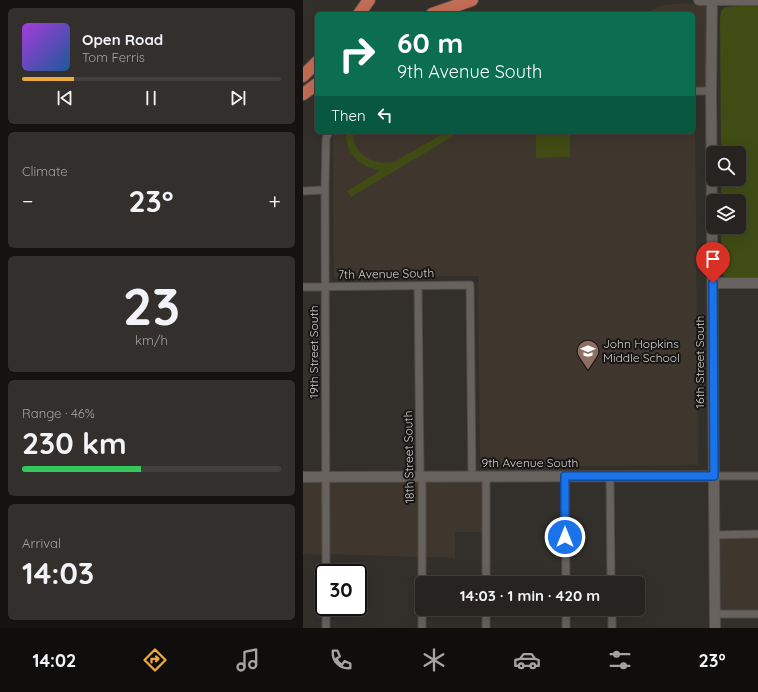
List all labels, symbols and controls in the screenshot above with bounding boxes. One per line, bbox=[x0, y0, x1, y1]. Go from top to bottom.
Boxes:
text: 60 m bbox=[397, 25, 463, 60]
icon: right bbox=[331, 28, 383, 80]
text: Open Road bbox=[82, 30, 163, 49]
text: Tom Ferris bbox=[82, 49, 145, 65]
text: 9th Avenue South bbox=[397, 60, 542, 83]
icon: previous bbox=[54, 87, 76, 109]
icon: pause bbox=[140, 87, 162, 109]
icon: next bbox=[227, 87, 249, 109]
icon: left bbox=[374, 104, 396, 126]
text: Then bbox=[331, 106, 366, 125]
map controls bbox=[706, 146, 746, 234]
button: search bbox=[706, 146, 746, 186]
text: Climate bbox=[22, 163, 68, 179]
text: 23° bbox=[129, 182, 174, 220]
text: − bbox=[22, 187, 33, 215]
text: + bbox=[269, 187, 281, 215]
button: layers bbox=[706, 194, 746, 234]
pin bbox=[696, 242, 730, 283]
icon: arrive bbox=[702, 248, 724, 270]
street label: 7th Avenue South bbox=[338, 265, 434, 282]
text: 23 bbox=[123, 273, 180, 338]
street label: 19th Street South bbox=[306, 305, 321, 399]
street label: 16th Street South bbox=[692, 316, 707, 408]
text: km/h bbox=[135, 332, 168, 348]
place label: John Hopkins Middle School bbox=[603, 336, 680, 365]
school or university icon: John Hopkins Middle School bbox=[575, 338, 601, 371]
text: Range · 46% bbox=[22, 405, 95, 421]
street label: 18th Street South bbox=[400, 410, 417, 504]
text: 230 km bbox=[22, 424, 127, 462]
street label: 9th Avenue South bbox=[482, 455, 578, 470]
position arrow bbox=[544, 516, 586, 558]
text: Arrival bbox=[22, 535, 61, 551]
text: 14:03 bbox=[22, 554, 94, 592]
speed limit sign: 30 bbox=[315, 564, 367, 616]
text: 14:03 · 1 min · 420 m bbox=[460, 586, 600, 605]
icon: directions bbox=[141, 646, 169, 674]
icon: music bbox=[234, 646, 262, 674]
icon: phone bbox=[327, 646, 355, 674]
icon: climate bbox=[420, 646, 448, 674]
icon: car bbox=[513, 646, 541, 674]
icon: filters bbox=[606, 646, 634, 674]
text: 14:02 bbox=[32, 649, 76, 672]
text: 23° bbox=[698, 649, 725, 672]

